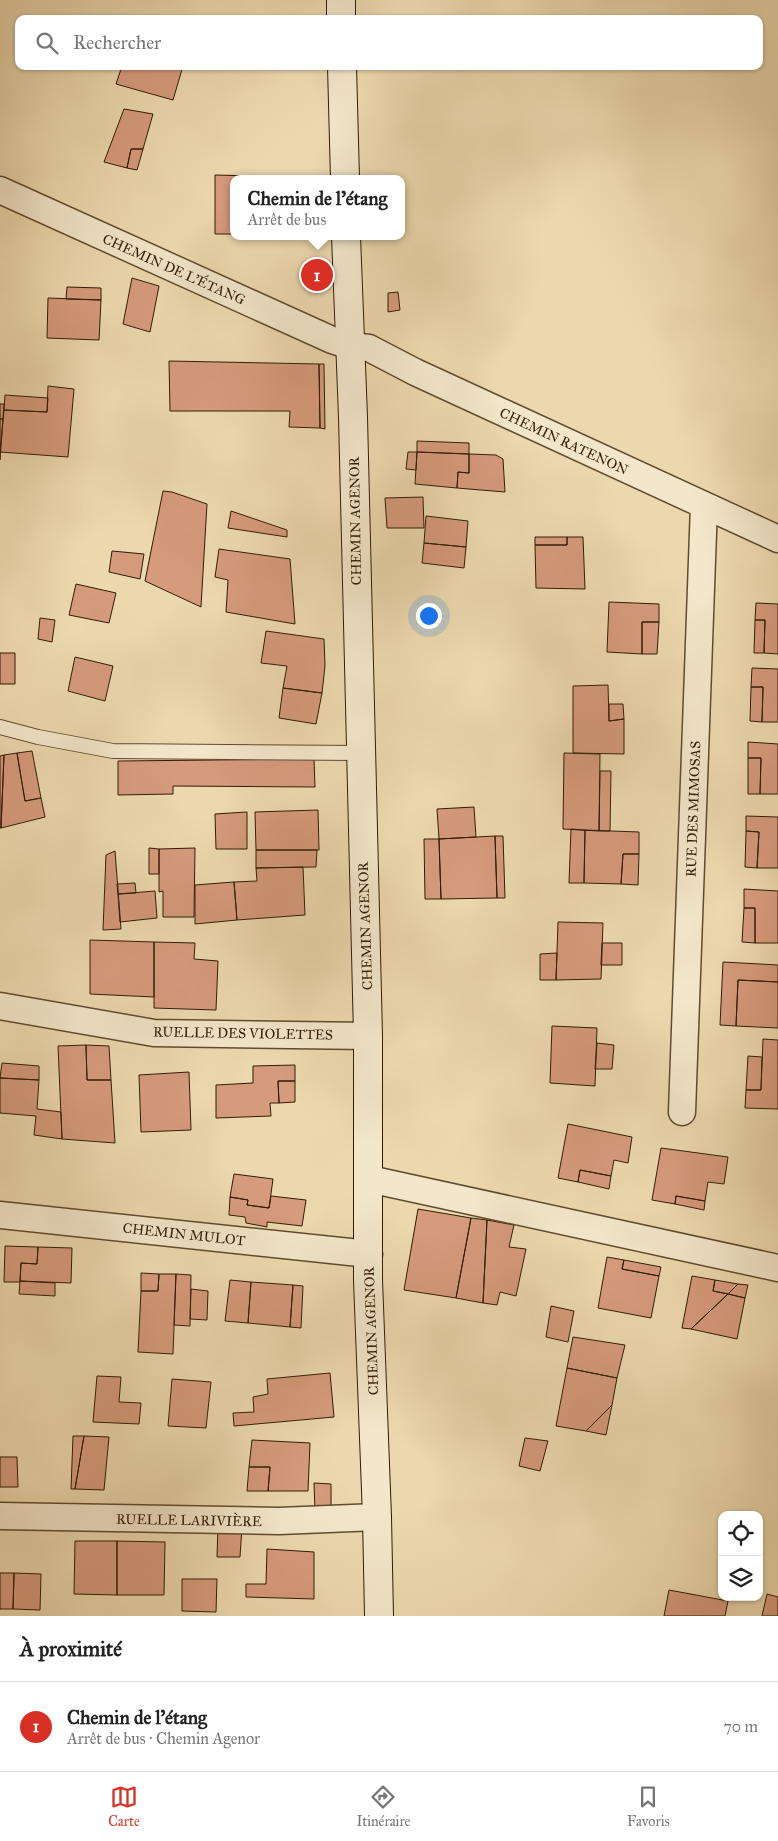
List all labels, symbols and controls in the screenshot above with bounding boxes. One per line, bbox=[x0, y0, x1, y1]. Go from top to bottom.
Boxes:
search box bbox=[15, 15, 763, 70]
icon: search bbox=[33, 29, 61, 57]
text: Rechercher bbox=[73, 31, 161, 54]
popup bbox=[230, 175, 405, 240]
text: Chemin de l'étang bbox=[248, 187, 387, 210]
text: Arrêt de bus bbox=[248, 210, 326, 229]
street label: CHEMIN DE L'ÉTANG bbox=[100, 228, 249, 309]
pin: 1 bbox=[301, 256, 333, 294]
street label: CHEMIN RATENON bbox=[497, 404, 631, 479]
street label: CHEMIN AGENOR bbox=[346, 455, 365, 585]
your location bbox=[416, 603, 442, 629]
street label: RUE DES MIMOSAS bbox=[683, 741, 704, 877]
street label: CHEMIN AGENOR bbox=[355, 860, 376, 990]
street label: RUELLE DES VIOLETTES bbox=[153, 1023, 333, 1044]
street label: CHEMIN MULOT bbox=[122, 1220, 246, 1249]
street label: CHEMIN AGENOR bbox=[361, 1265, 382, 1395]
street label: RUELLE LARIVIÈRE bbox=[116, 1509, 262, 1530]
map controls bbox=[718, 1511, 763, 1601]
button: locate bbox=[718, 1511, 763, 1556]
button: layers bbox=[718, 1556, 763, 1601]
text: À proximité bbox=[20, 1636, 122, 1662]
text: Chemin de l'étang bbox=[67, 1706, 207, 1729]
text: 1 bbox=[33, 1717, 39, 1736]
text: 70 m bbox=[723, 1717, 758, 1736]
text: Arrêt de bus · Chemin Agenor bbox=[67, 1729, 260, 1748]
tab: Carte bbox=[108, 1783, 140, 1830]
tab: Itinéraire bbox=[357, 1783, 410, 1830]
tab: Favoris bbox=[627, 1783, 670, 1830]

